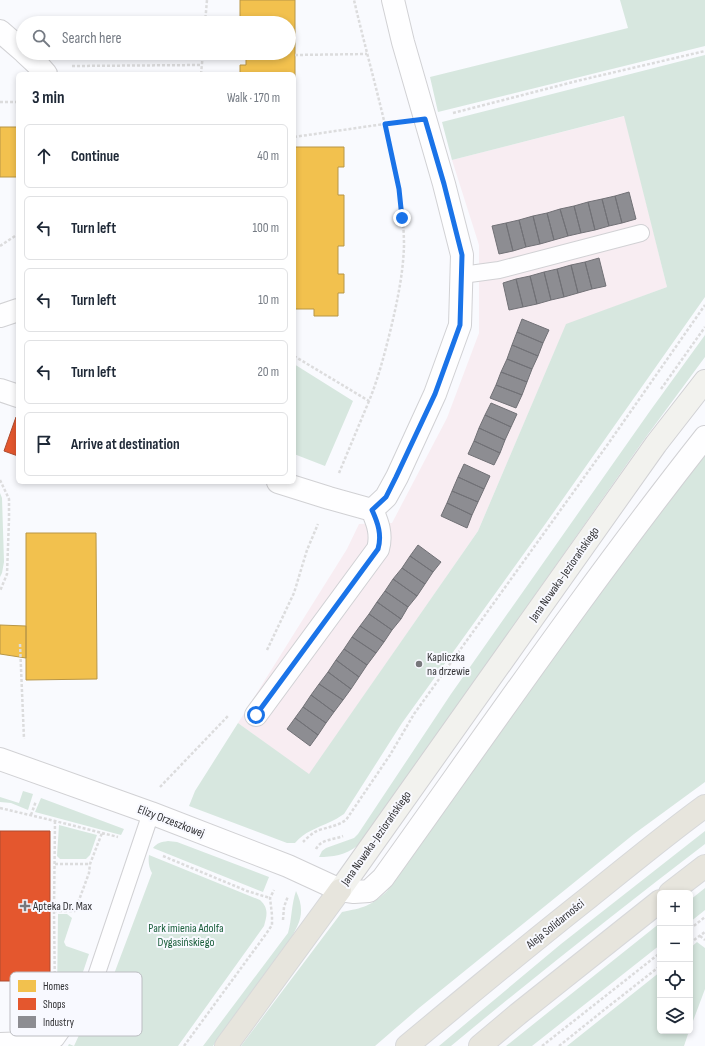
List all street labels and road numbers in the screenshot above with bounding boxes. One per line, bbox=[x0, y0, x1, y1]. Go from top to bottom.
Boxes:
street label: Jana Nowaka-Jeziorańskiego bbox=[525, 524, 603, 625]
street label: Jana Nowaka-Jeziorańskiego bbox=[337, 788, 415, 889]
street label: Elizy Orzeszkowej bbox=[135, 802, 206, 841]
street label: Aleja Solidarności bbox=[522, 896, 587, 953]

